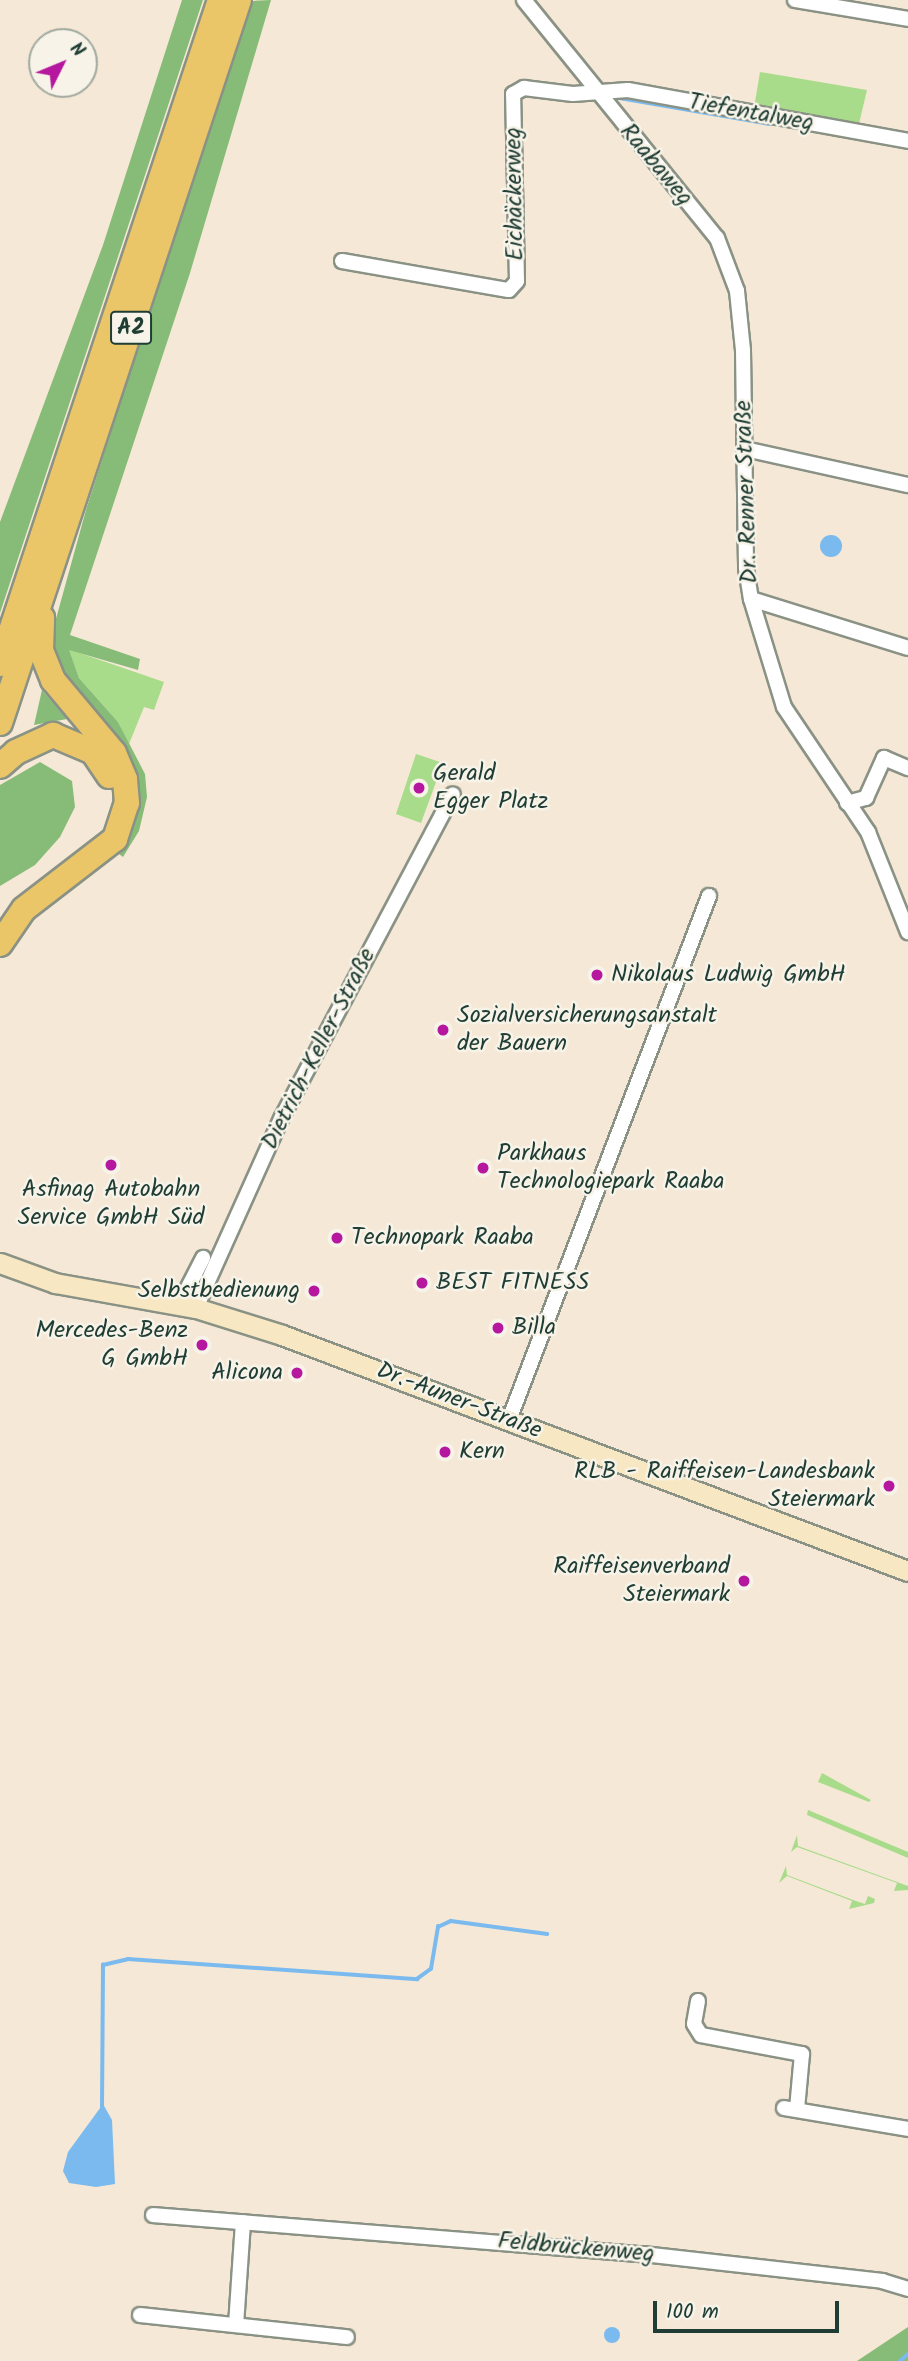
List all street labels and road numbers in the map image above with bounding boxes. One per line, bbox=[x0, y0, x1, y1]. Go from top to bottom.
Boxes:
street label: Tiefentalweg bbox=[686, 88, 816, 138]
street label: Raabaweg bbox=[613, 118, 699, 212]
street label: Eichäckerweg bbox=[499, 127, 531, 261]
road number: A2 bbox=[110, 308, 152, 348]
street label: Dr. Renner Straße bbox=[729, 400, 765, 584]
street label: Dietrich-Keller-Straße bbox=[256, 944, 382, 1154]
street label: Dr.-Auner-Straße bbox=[372, 1356, 546, 1446]
street label: Feldbrückenweg bbox=[496, 2227, 656, 2269]

